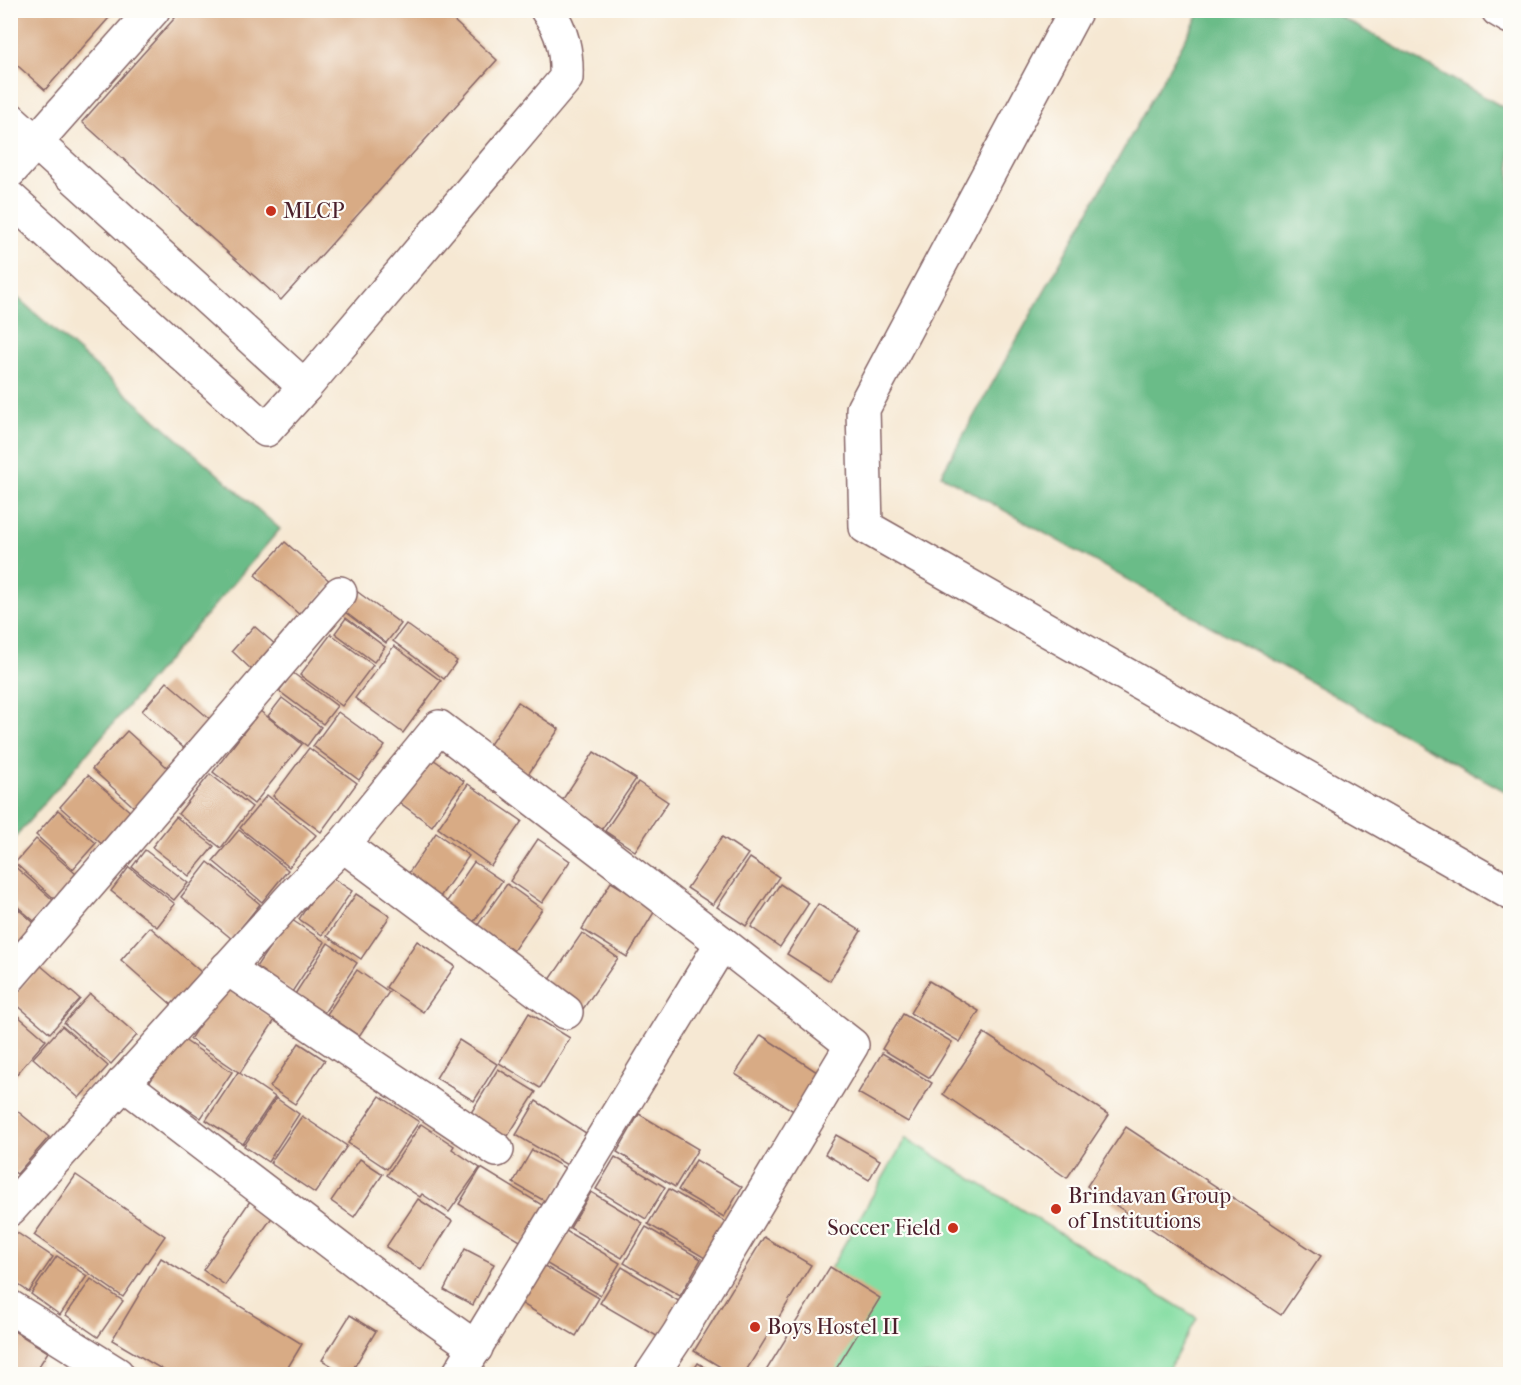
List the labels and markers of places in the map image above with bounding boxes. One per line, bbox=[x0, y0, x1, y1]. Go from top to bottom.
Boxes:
place label: MLCP bbox=[283, 198, 344, 224]
marker: MLCP bbox=[264, 204, 278, 218]
place label: Brindavan Group of Institutions bbox=[1068, 1183, 1231, 1234]
marker: Brindavan Group of Institutions bbox=[1049, 1202, 1063, 1216]
place label: Soccer Field bbox=[827, 1215, 942, 1241]
marker: Soccer Field bbox=[946, 1221, 960, 1235]
place label: Boys Hostel II bbox=[767, 1314, 900, 1340]
marker: Boys Hostel II bbox=[748, 1320, 762, 1334]

